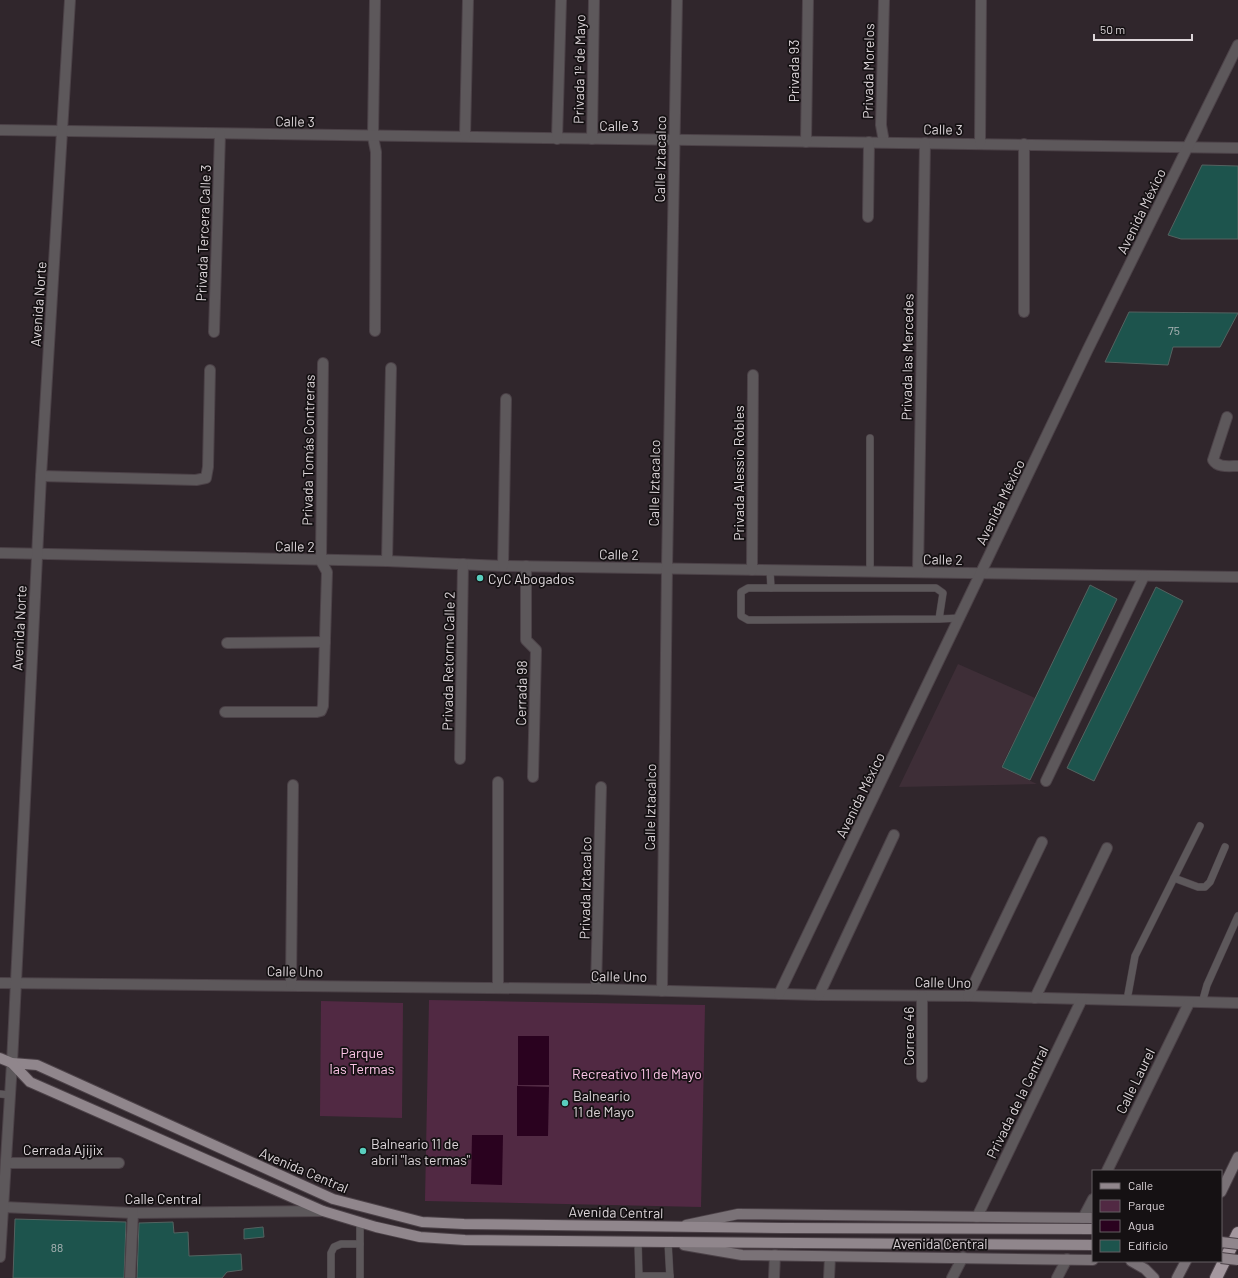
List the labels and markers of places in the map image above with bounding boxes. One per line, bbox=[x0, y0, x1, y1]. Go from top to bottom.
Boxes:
place label: CyC Abogados bbox=[488, 570, 575, 587]
marker: CyC Abogados bbox=[475, 573, 485, 583]
place label: Balneario 11 de Mayo bbox=[573, 1087, 634, 1120]
marker: Balneario 11 de Mayo bbox=[560, 1098, 570, 1108]
place label: Balneario 11 de abril "las termas" bbox=[371, 1135, 471, 1168]
marker: Balneario 11 de abril "las termas" bbox=[358, 1146, 368, 1156]

